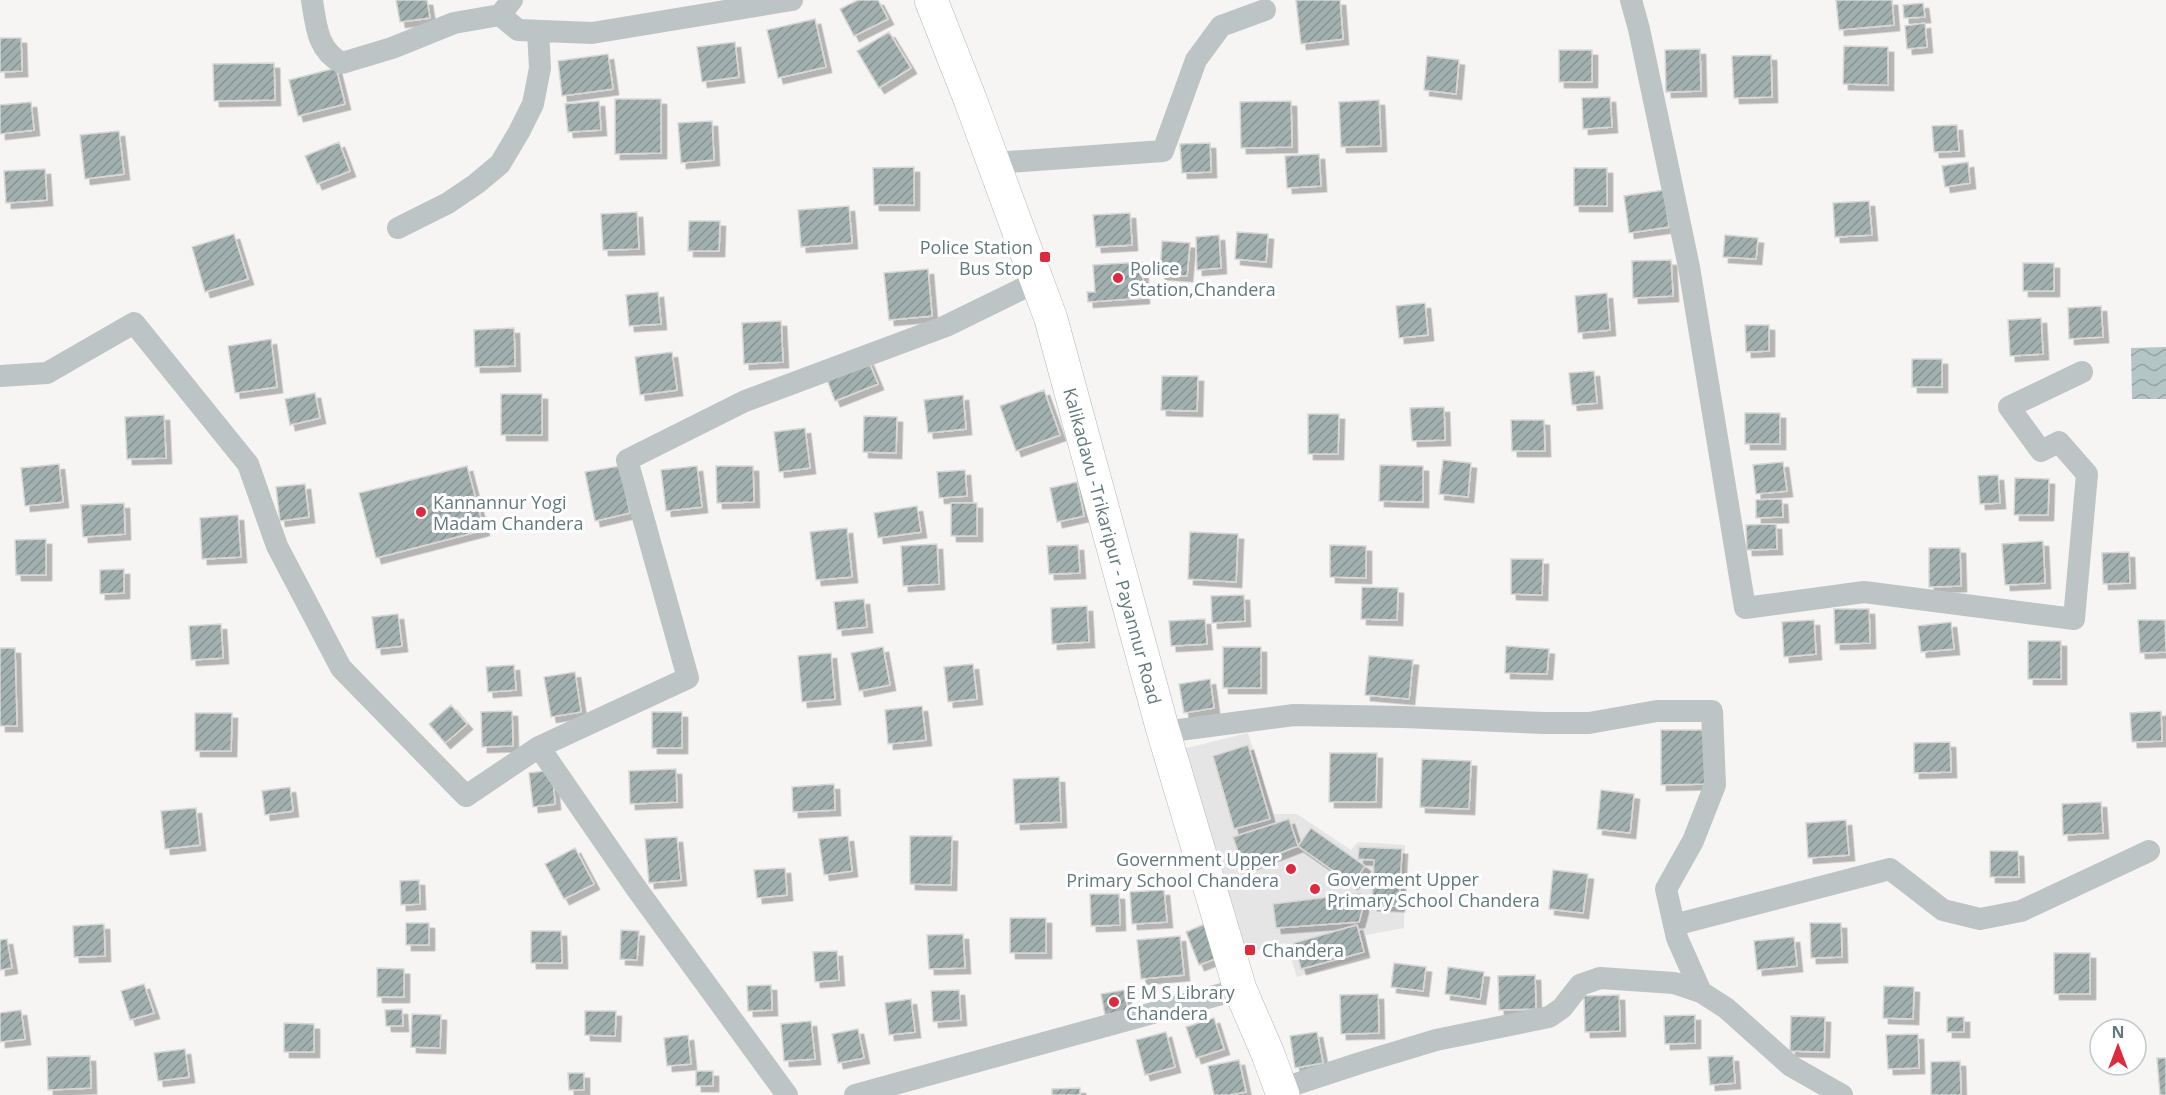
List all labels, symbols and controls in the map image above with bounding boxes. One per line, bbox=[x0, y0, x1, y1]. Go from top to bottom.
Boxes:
place label: Police Station Bus Stop bbox=[920, 235, 1033, 280]
marker: Police Station Bus Stop bbox=[1038, 250, 1052, 264]
place label: Police Station,Chandera bbox=[1130, 256, 1276, 301]
marker: Police Station,Chandera bbox=[1111, 271, 1125, 285]
street label: Kalikadavu -Trikaripur - Payannur Road bbox=[1058, 385, 1167, 707]
place label: Kannannur Yogi Madam Chandera bbox=[433, 490, 583, 535]
marker: Kannannur Yogi Madam Chandera bbox=[414, 505, 428, 519]
place label: Government Upper Primary School Chandera bbox=[1066, 847, 1280, 892]
marker: Government Upper Primary School Chandera bbox=[1284, 862, 1298, 876]
place label: Goverment Upper Primary School Chandera bbox=[1327, 867, 1540, 912]
marker: Goverment Upper Primary School Chandera bbox=[1308, 882, 1322, 896]
place label: Chandera bbox=[1262, 938, 1344, 962]
marker: Chandera bbox=[1243, 943, 1257, 957]
place label: E M S Library Chandera bbox=[1126, 980, 1236, 1025]
marker: E M S Library Chandera bbox=[1107, 995, 1121, 1009]
north arrow bbox=[2088, 1017, 2148, 1077]
text: N bbox=[2111, 1021, 2125, 1043]

